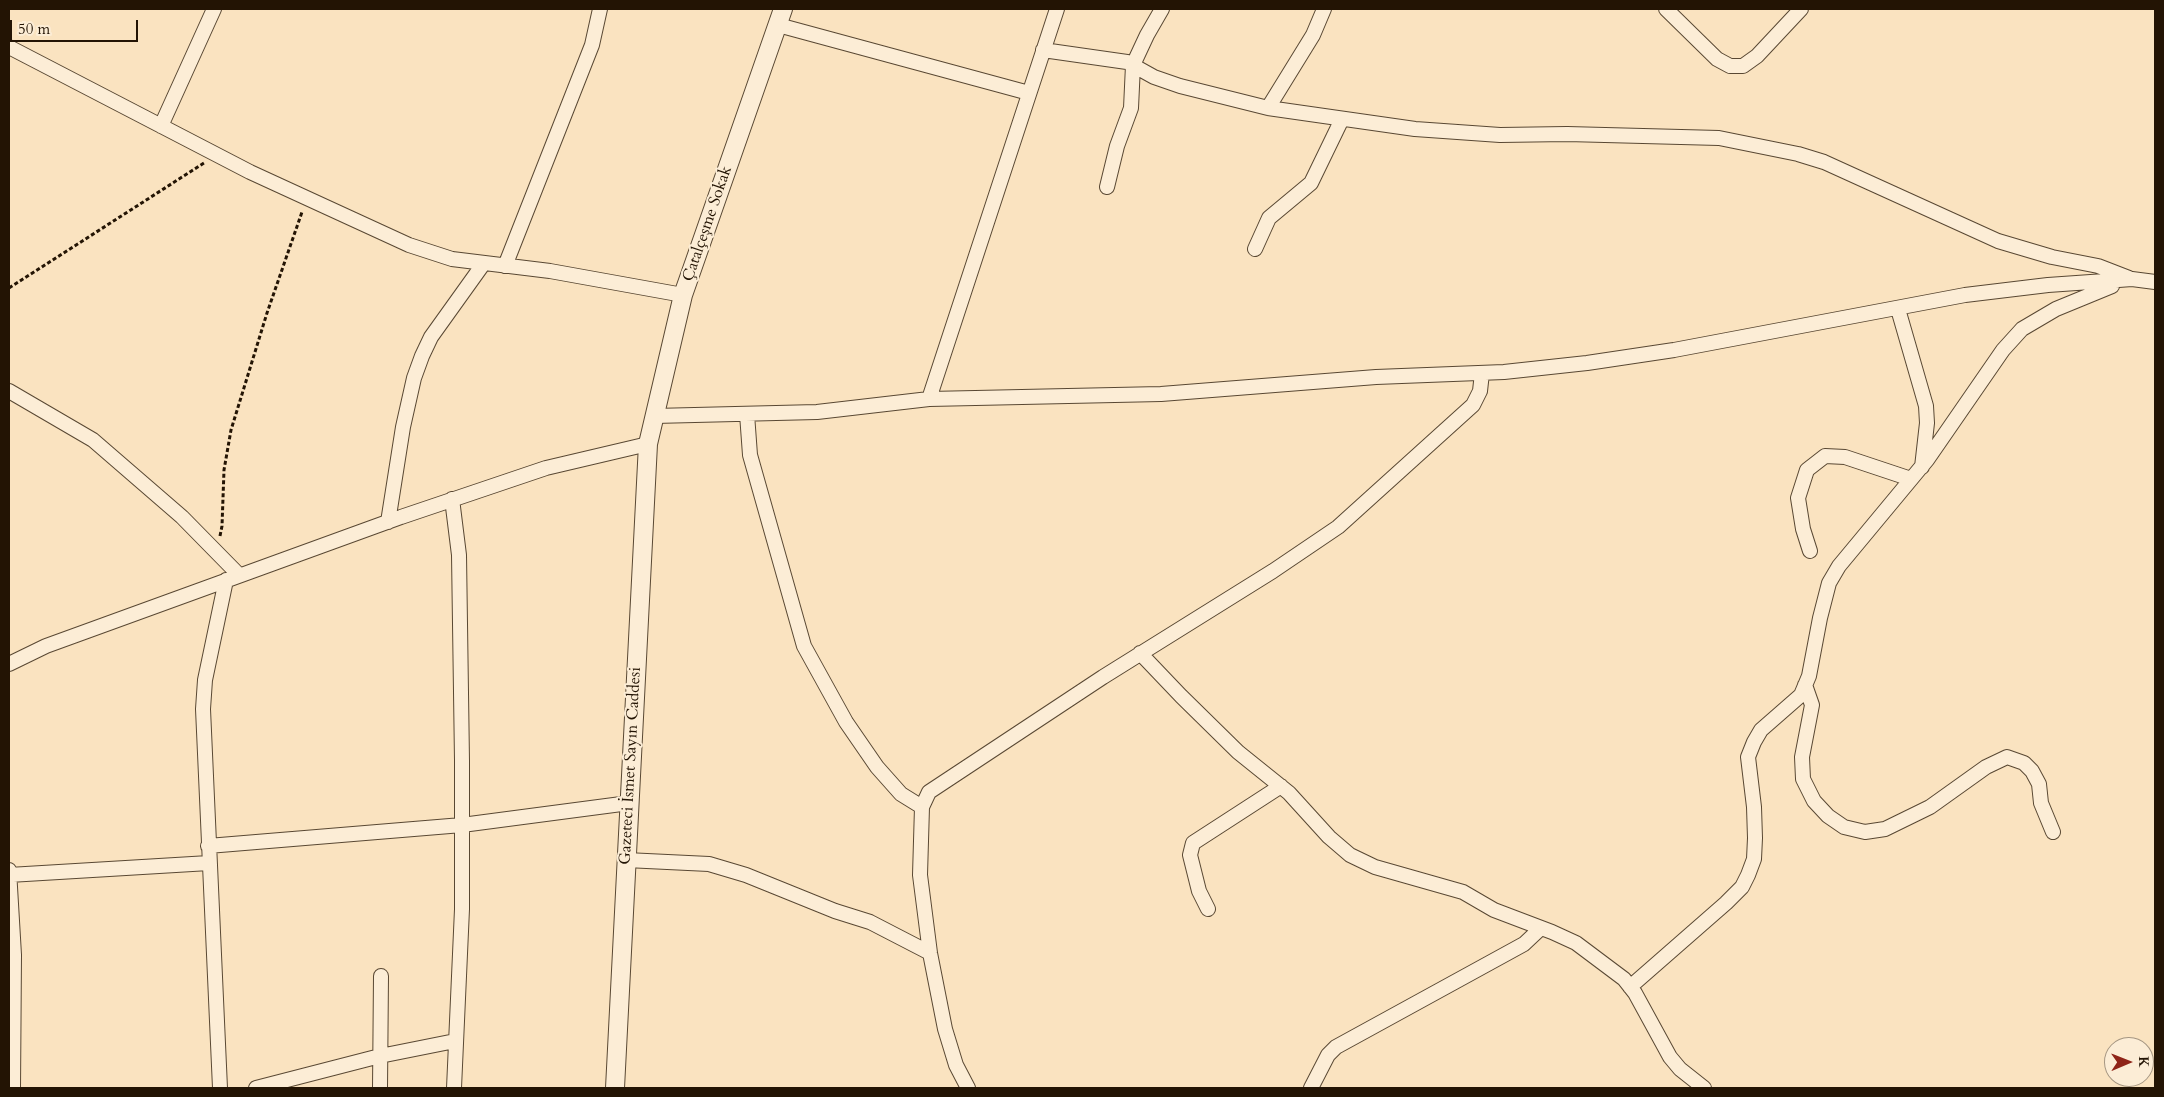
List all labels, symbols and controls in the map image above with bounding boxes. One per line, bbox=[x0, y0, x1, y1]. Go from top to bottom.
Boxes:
scale bar bbox=[12, 10, 140, 42]
text: 50 m bbox=[18, 19, 50, 39]
street label: Çatalçeşme Sokak bbox=[679, 164, 737, 284]
street label: Gazeteci İsmet Sayın Caddesi bbox=[616, 667, 646, 865]
north arrow bbox=[2104, 1037, 2154, 1087]
text: K bbox=[2134, 1056, 2153, 1068]

